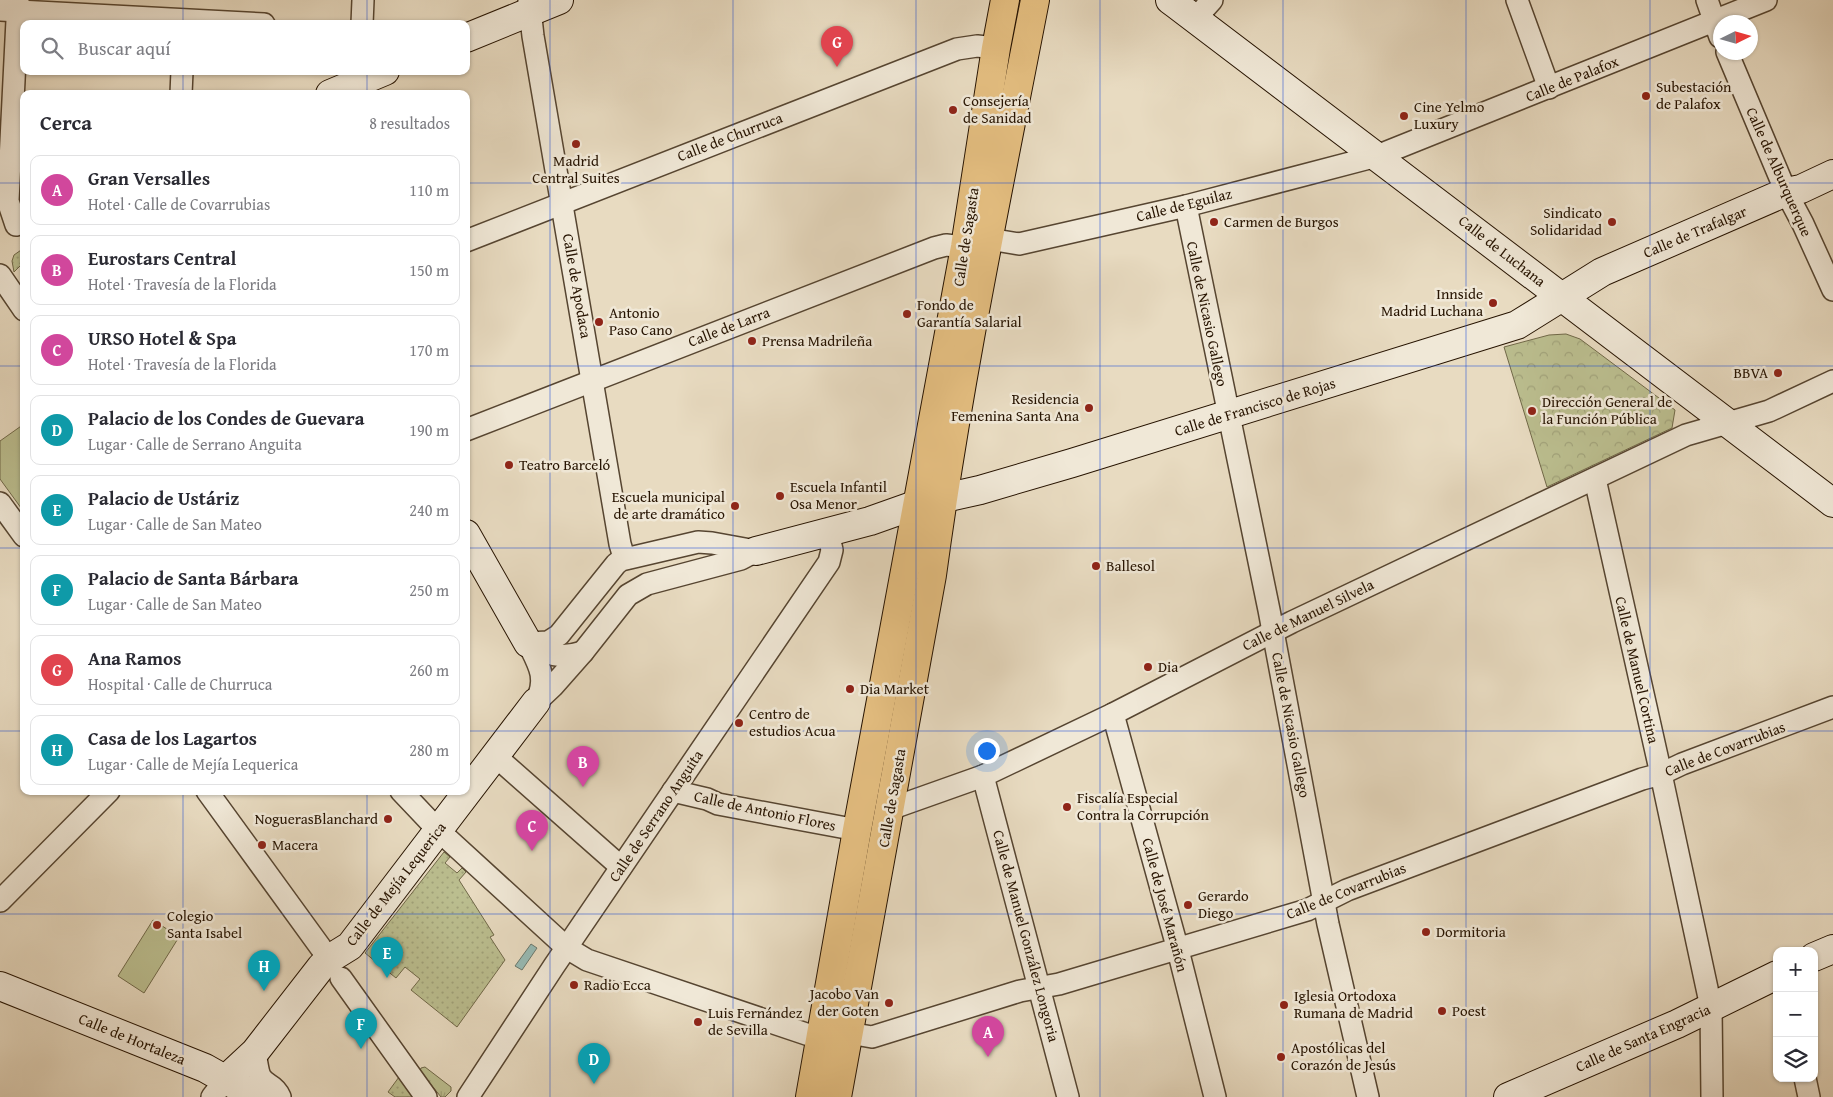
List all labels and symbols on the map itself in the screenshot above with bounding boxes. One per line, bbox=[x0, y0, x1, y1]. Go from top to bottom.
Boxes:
north arrow bbox=[1713, 15, 1758, 60]
pin: G bbox=[821, 26, 853, 67]
street label: Calle de Palafox bbox=[1522, 50, 1622, 107]
place label: Subestación de Palafox bbox=[1656, 76, 1732, 114]
place label: Consejería de Sanidad bbox=[963, 90, 1032, 128]
marker: Subestación de Palafox bbox=[1640, 90, 1652, 102]
place label: Cine Yelmo Luxury bbox=[1414, 96, 1485, 134]
marker: Consejería de Sanidad bbox=[947, 104, 959, 116]
street label: Calle de Alburquerque bbox=[1741, 104, 1817, 240]
street label: Calle de Churruca bbox=[674, 107, 786, 166]
marker: Cine Yelmo Luxury bbox=[1398, 110, 1410, 122]
marker: Madrid Central Suites bbox=[570, 138, 582, 150]
place label: Madrid Central Suites bbox=[532, 150, 620, 188]
street label: Calle de Eguilaz bbox=[1134, 182, 1234, 227]
street label: Calle de Sagasta bbox=[947, 186, 984, 288]
street label: Calle de Trafalgar bbox=[1640, 200, 1750, 263]
place label: Sindicato Solidaridad bbox=[1530, 202, 1602, 240]
street label: Calle de Luchana bbox=[1454, 210, 1550, 291]
place label: Carmen de Burgos bbox=[1224, 211, 1339, 232]
marker: Carmen de Burgos bbox=[1208, 216, 1220, 228]
marker: Sindicato Solidaridad bbox=[1606, 216, 1618, 228]
street label: Calle de Apodaca bbox=[558, 232, 597, 340]
street label: Calle de Nicasio Gallego bbox=[1182, 239, 1233, 389]
place label: Innside Madrid Luchana bbox=[1381, 283, 1483, 321]
place label: Fondo de Garantía Salarial bbox=[917, 294, 1022, 332]
marker: Innside Madrid Luchana bbox=[1487, 297, 1499, 309]
street label: Calle de Larra bbox=[685, 301, 773, 352]
place label: Antonio Paso Cano bbox=[609, 302, 673, 340]
marker: Fondo de Garantía Salarial bbox=[901, 308, 913, 320]
marker: Antonio Paso Cano bbox=[593, 316, 605, 328]
place label: Prensa Madrileña bbox=[762, 330, 872, 351]
marker: Prensa Madrileña bbox=[746, 335, 758, 347]
place label: BBVA bbox=[1734, 362, 1768, 383]
marker: BBVA bbox=[1772, 367, 1784, 379]
street label: Calle de Francisco de Rojas bbox=[1172, 372, 1338, 441]
place label: Residencia Femenina Santa Ana bbox=[951, 388, 1079, 426]
place label: Dirección General de la Función Pública bbox=[1542, 391, 1672, 429]
marker: Residencia Femenina Santa Ana bbox=[1083, 402, 1095, 414]
marker: Dirección General de la Función Pública bbox=[1526, 405, 1538, 417]
place label: Teatro Barceló bbox=[519, 454, 611, 475]
marker: Teatro Barceló bbox=[503, 459, 515, 471]
place label: Escuela Infantil Osa Menor bbox=[790, 476, 887, 514]
place label: Escuela municipal de arte dramático bbox=[612, 486, 725, 524]
marker: Escuela Infantil Osa Menor bbox=[774, 490, 786, 502]
marker: Escuela municipal de arte dramático bbox=[729, 500, 741, 512]
place label: Ballesol bbox=[1106, 555, 1155, 576]
marker: Ballesol bbox=[1090, 560, 1102, 572]
street label: Calle de Manuel Silvela bbox=[1238, 574, 1377, 656]
street label: Calle de Manuel Cortina bbox=[1610, 595, 1665, 745]
street label: Calle de Nicasio Gallego bbox=[1267, 650, 1316, 800]
place label: Dia bbox=[1158, 656, 1178, 677]
marker: Dia bbox=[1142, 661, 1154, 673]
place label: Dia Market bbox=[860, 678, 930, 699]
marker: Dia Market bbox=[844, 683, 856, 695]
place label: Centro de estudios Acua bbox=[749, 703, 835, 741]
street label: Calle de Covarrubias bbox=[1661, 716, 1788, 781]
marker: Centro de estudios Acua bbox=[733, 717, 745, 729]
your location bbox=[974, 738, 1000, 764]
pin: B bbox=[567, 746, 599, 787]
street label: Calle de Serrano Anguita bbox=[604, 746, 708, 886]
street label: Calle de Sagasta bbox=[873, 747, 911, 849]
street label: Calle de Antonio Flores bbox=[692, 785, 838, 836]
place label: Fiscalía Especial Contra la Corrupción bbox=[1077, 787, 1209, 825]
marker: Fiscalía Especial Contra la Corrupción bbox=[1061, 801, 1073, 813]
place label: NoguerasBlanchard bbox=[255, 808, 378, 829]
pin: C bbox=[516, 810, 548, 851]
marker: NoguerasBlanchard bbox=[382, 813, 394, 825]
street label: Calle de Mejía Lequerica bbox=[341, 817, 451, 950]
street label: Calle de Manuel González Longoria bbox=[988, 828, 1065, 1044]
place label: Macera bbox=[272, 834, 318, 855]
street label: Calle de José Marañón bbox=[1137, 835, 1194, 975]
marker: Macera bbox=[256, 839, 268, 851]
street label: Calle de Covarrubias bbox=[1283, 857, 1409, 924]
place label: Gerardo Diego bbox=[1198, 885, 1249, 923]
marker: Gerardo Diego bbox=[1182, 899, 1194, 911]
place label: Colegio Santa Isabel bbox=[167, 905, 242, 943]
marker: Colegio Santa Isabel bbox=[151, 919, 163, 931]
place label: Dormitoria bbox=[1436, 921, 1506, 942]
marker: Dormitoria bbox=[1420, 926, 1432, 938]
pin: E bbox=[371, 937, 403, 978]
pin: H bbox=[248, 950, 280, 991]
place label: Radio Ecca bbox=[584, 974, 651, 995]
marker: Radio Ecca bbox=[568, 979, 580, 991]
place label: Jacobo Van der Goten bbox=[808, 983, 880, 1021]
place label: Iglesia Ortodoxa Rumana de Madrid bbox=[1294, 985, 1413, 1023]
marker: Jacobo Van der Goten bbox=[883, 997, 895, 1009]
street label: Calle de Santa Engracia bbox=[1572, 998, 1713, 1077]
marker: Iglesia Ortodoxa Rumana de Madrid bbox=[1278, 999, 1290, 1011]
place label: Poest bbox=[1452, 1000, 1487, 1021]
place label: Luis Fernández de Sevilla bbox=[708, 1002, 803, 1040]
marker: Poest bbox=[1436, 1005, 1448, 1017]
street label: Calle de Hortaleza bbox=[76, 1008, 189, 1070]
pin: F bbox=[345, 1008, 377, 1049]
marker: Luis Fernández de Sevilla bbox=[692, 1016, 704, 1028]
pin: A bbox=[972, 1016, 1004, 1057]
place label: Apostólicas del Corazón de Jesús bbox=[1291, 1037, 1396, 1075]
pin: D bbox=[578, 1043, 610, 1084]
marker: Apostólicas del Corazón de Jesús bbox=[1275, 1051, 1287, 1063]

